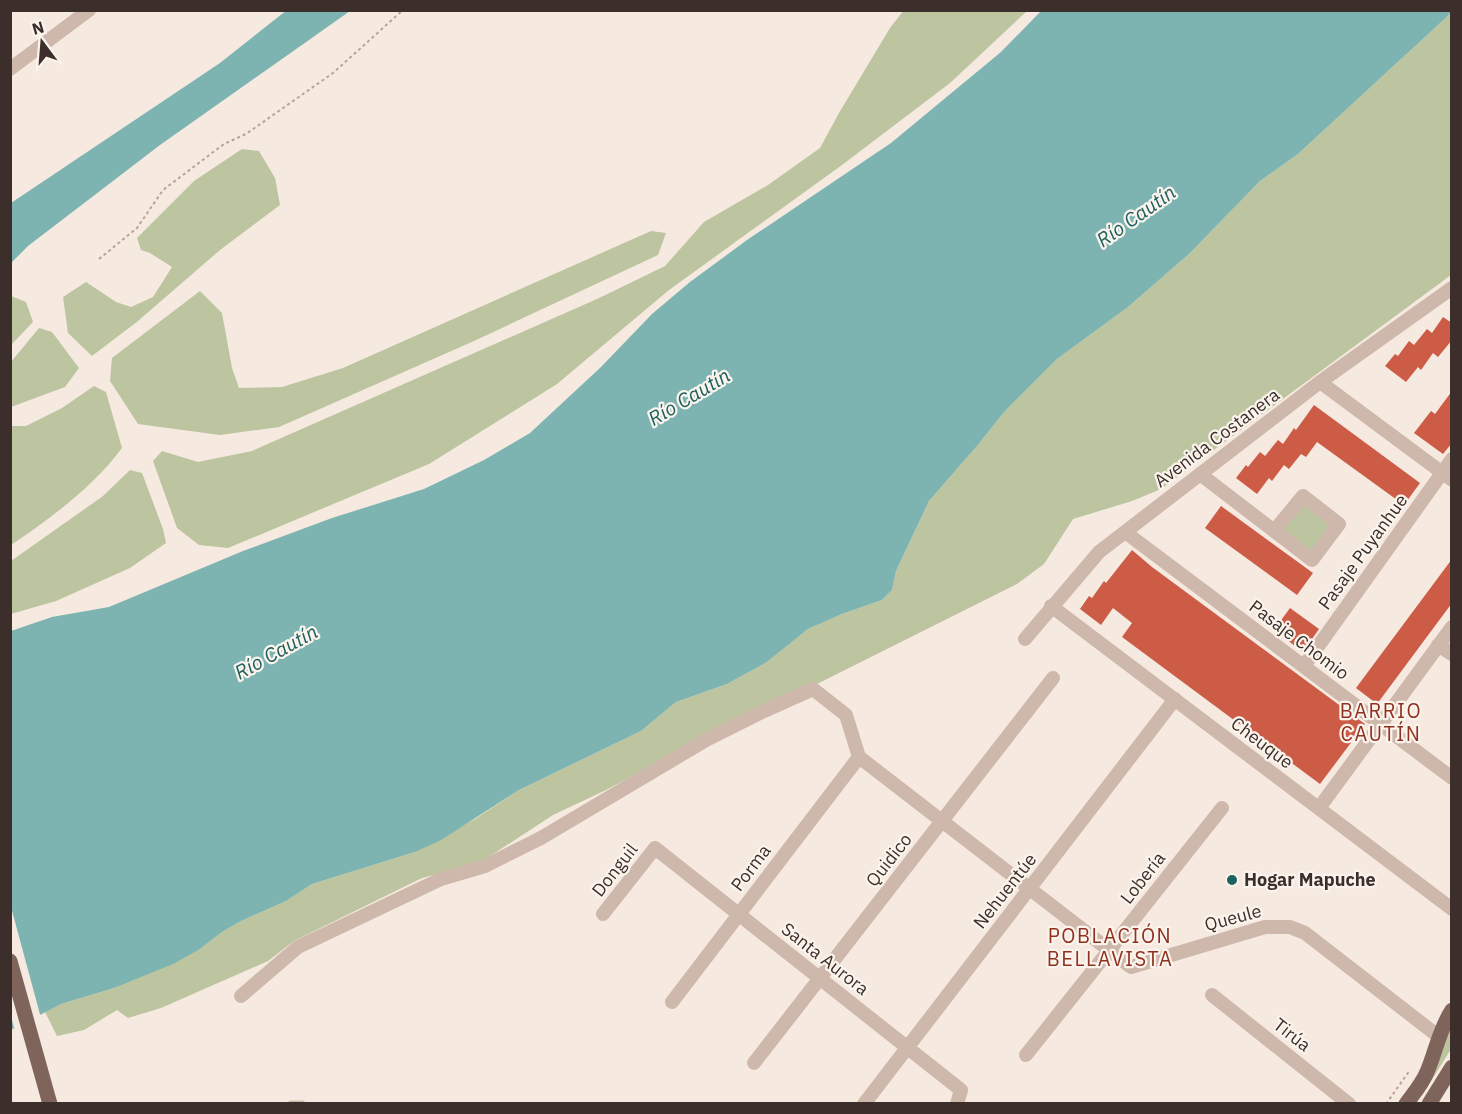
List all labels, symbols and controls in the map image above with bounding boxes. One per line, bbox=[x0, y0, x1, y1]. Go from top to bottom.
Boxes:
north arrow bbox=[12, 12, 72, 72]
text: N bbox=[30, 16, 46, 39]
water label: Río Cautín bbox=[1091, 178, 1181, 253]
water label: Río Cautín bbox=[643, 362, 735, 432]
street label: Avenida Costanera bbox=[1150, 383, 1284, 492]
street label: Pasaje Puyanhue bbox=[1313, 489, 1412, 614]
street label: Pasaje Chomio bbox=[1245, 595, 1354, 685]
water label: Río Cautín bbox=[229, 618, 322, 685]
district label: BARRIO CAUTÍN bbox=[1340, 697, 1422, 747]
street label: Cheuque bbox=[1227, 712, 1298, 774]
street label: Quidico bbox=[861, 828, 917, 891]
street label: Donguil bbox=[587, 838, 643, 901]
street label: Porma bbox=[726, 839, 776, 896]
street label: Lobería bbox=[1115, 847, 1170, 908]
street label: Nehuentúe bbox=[968, 848, 1041, 933]
place label: Hogar Mapuche bbox=[1244, 868, 1376, 891]
marker: Hogar Mapuche bbox=[1225, 873, 1239, 887]
street label: Queule bbox=[1202, 899, 1264, 936]
street label: Santa Aurora bbox=[777, 917, 874, 1000]
district label: POBLACIÓN BELLAVISTA bbox=[1047, 922, 1173, 972]
street label: Tirúa bbox=[1269, 1013, 1316, 1057]

